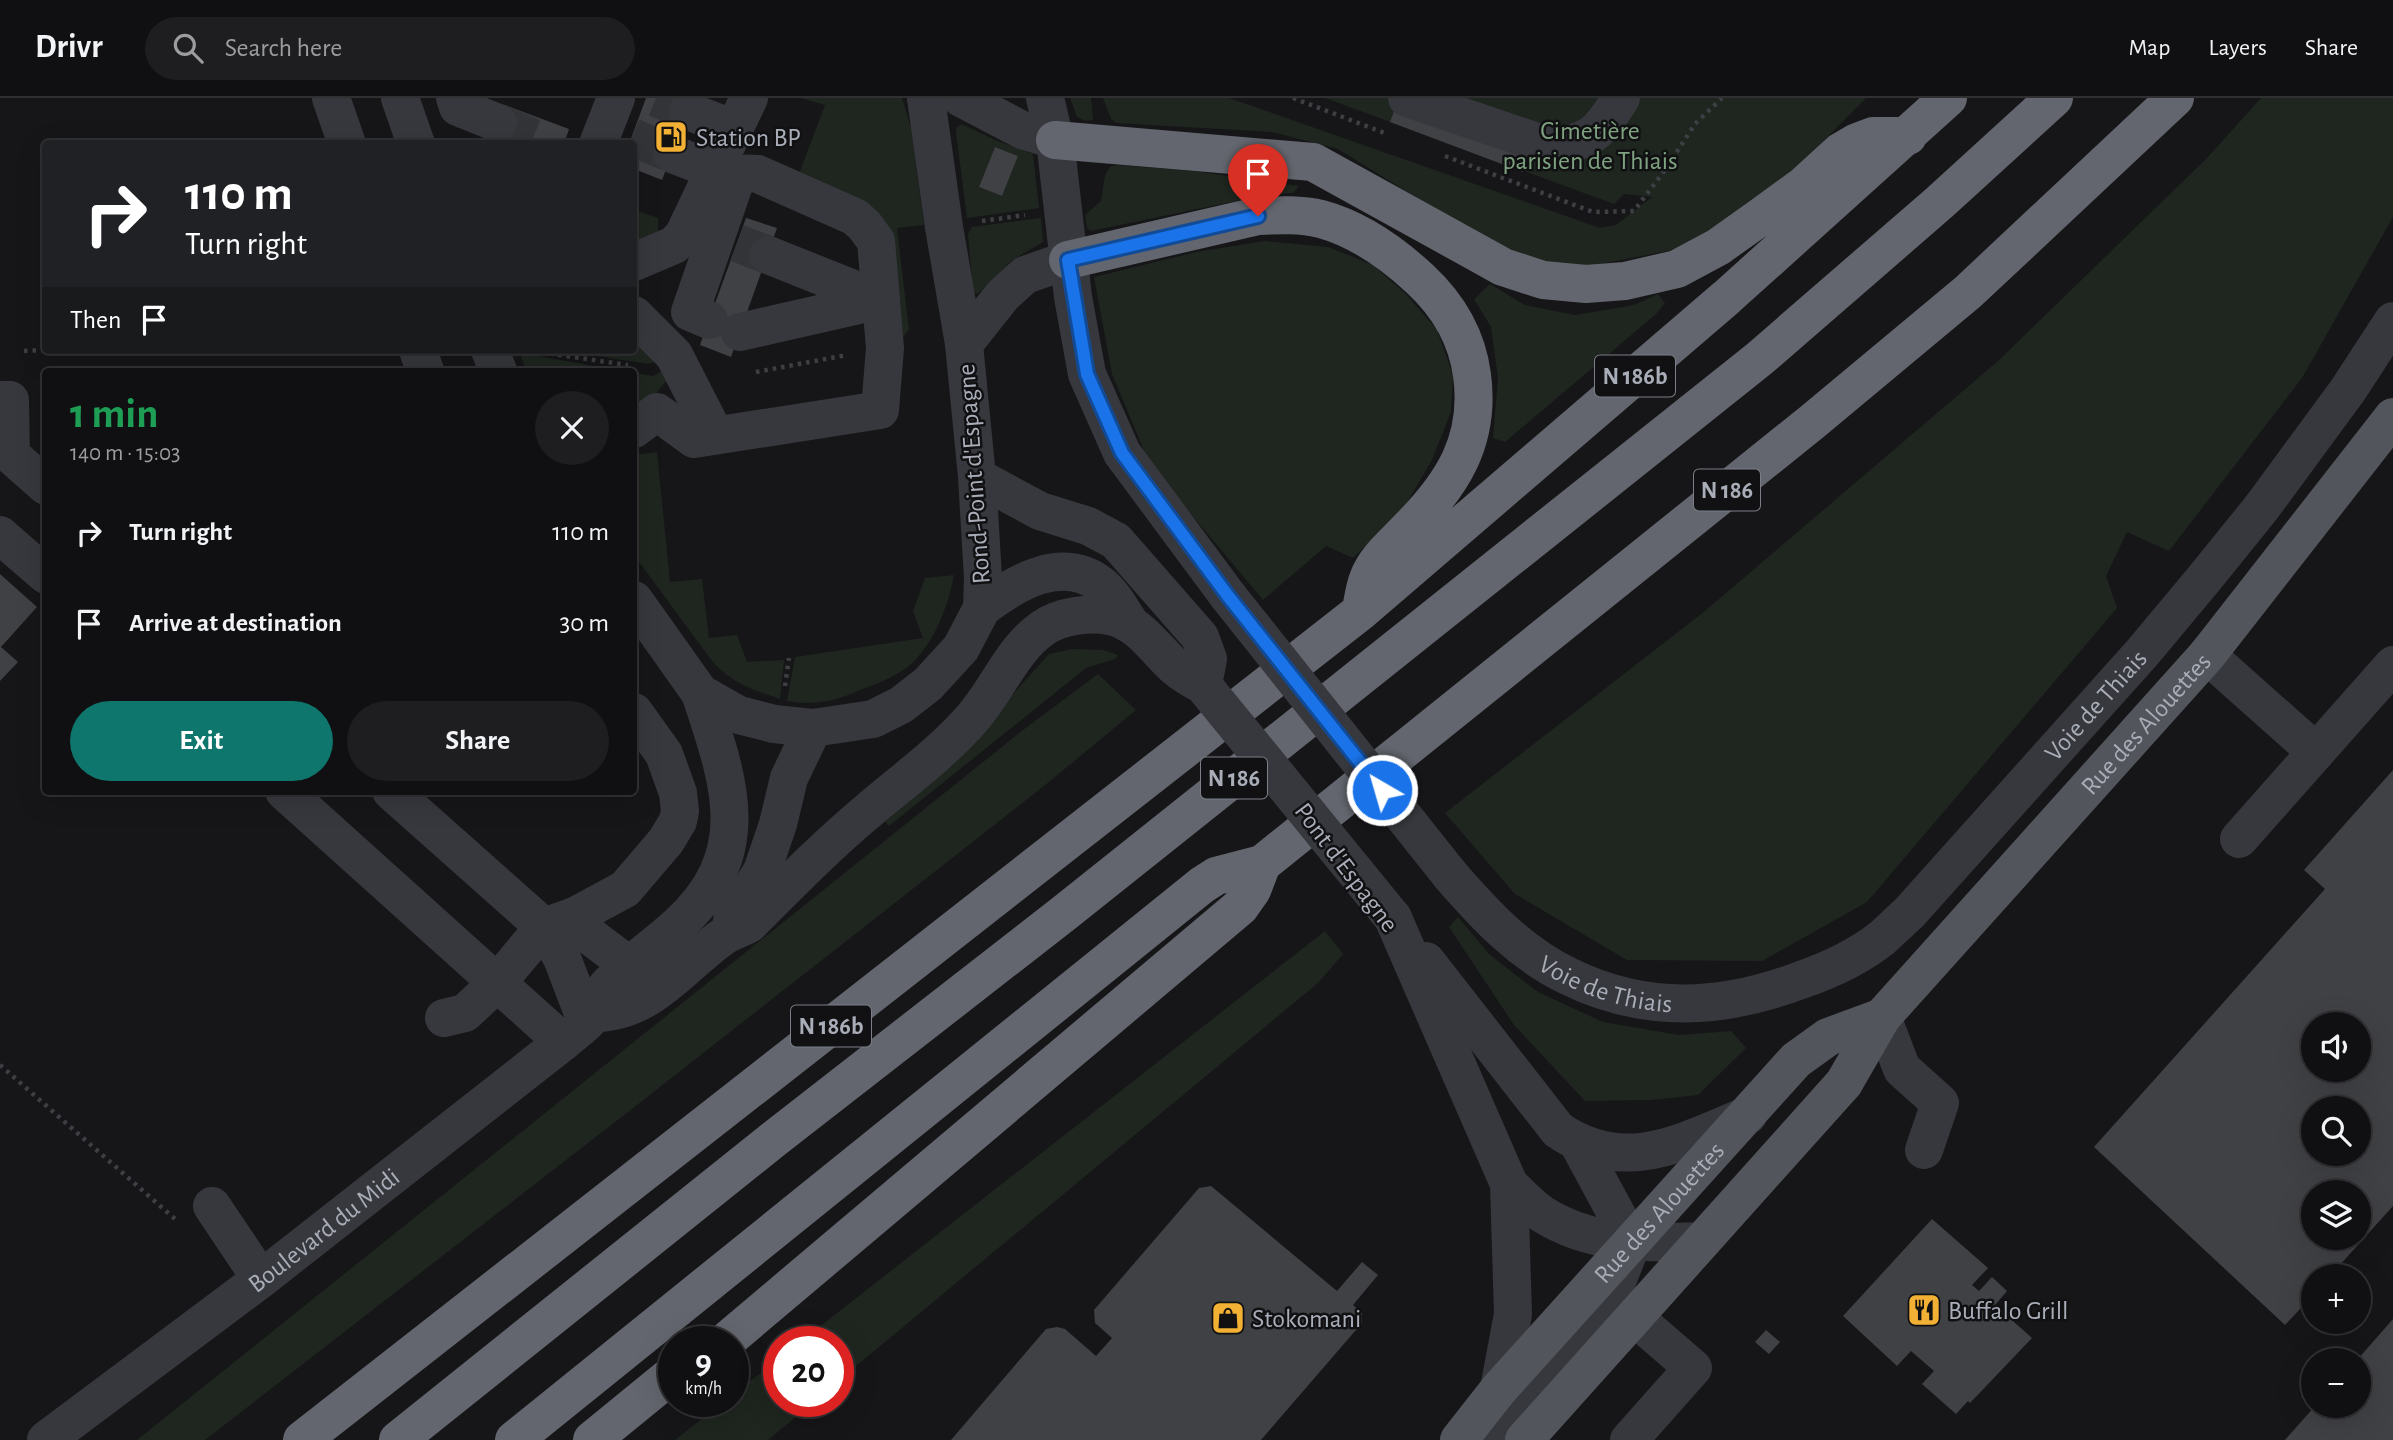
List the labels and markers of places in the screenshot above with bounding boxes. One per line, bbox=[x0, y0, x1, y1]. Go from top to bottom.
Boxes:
fuel station icon: Station BP bbox=[652, 118, 690, 156]
place label: Station BP bbox=[696, 125, 801, 151]
pin bbox=[1228, 144, 1288, 216]
restaurant icon: Buffalo Grill bbox=[1905, 1291, 1943, 1329]
place label: Buffalo Grill bbox=[1948, 1298, 2069, 1324]
shop icon: Stokomani bbox=[1209, 1299, 1247, 1337]
place label: Stokomani bbox=[1252, 1306, 1361, 1332]

